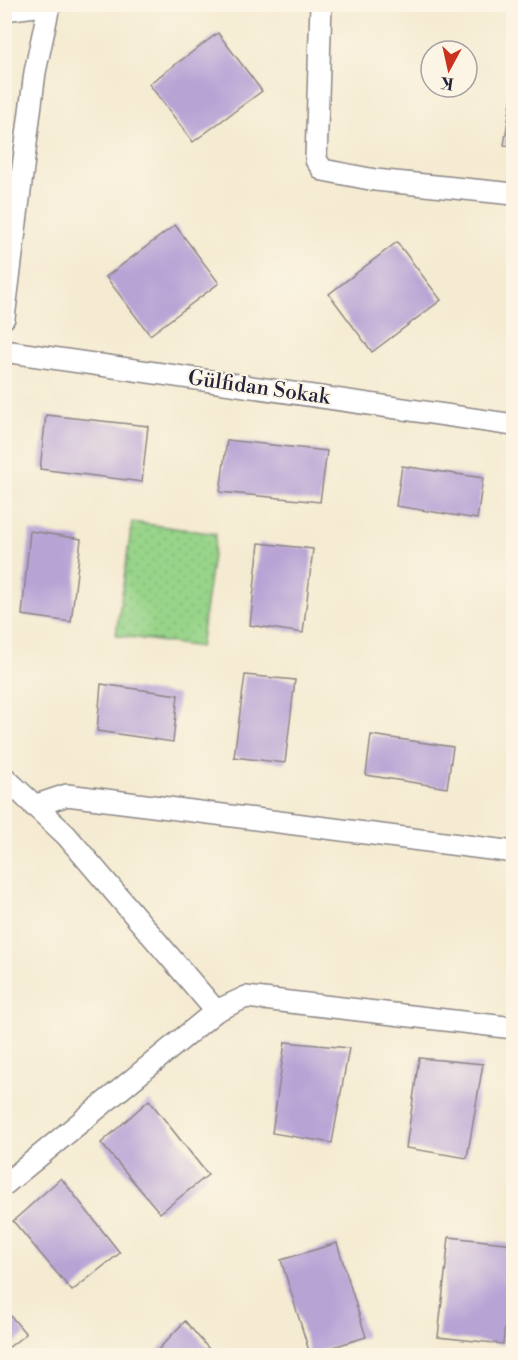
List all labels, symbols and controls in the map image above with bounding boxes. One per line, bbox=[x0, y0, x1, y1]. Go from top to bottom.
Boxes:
north arrow bbox=[419, 39, 479, 99]
text: K bbox=[438, 72, 455, 94]
street label: Gülfidan Sokak bbox=[186, 365, 333, 411]

